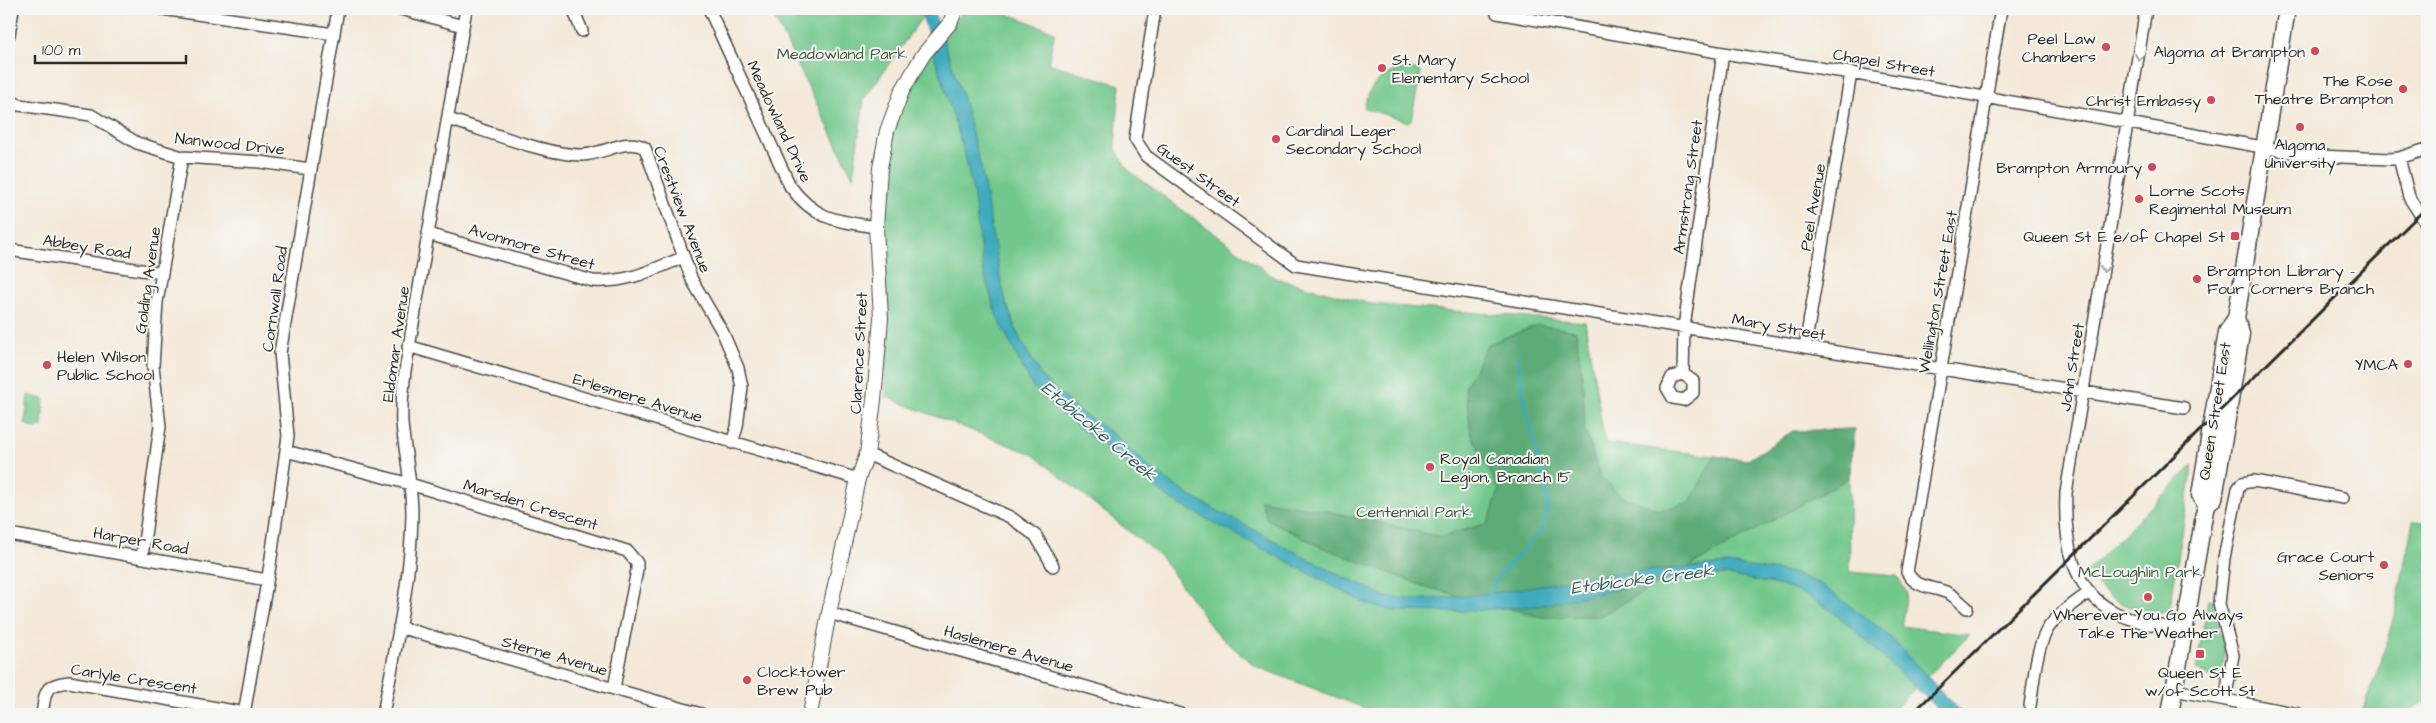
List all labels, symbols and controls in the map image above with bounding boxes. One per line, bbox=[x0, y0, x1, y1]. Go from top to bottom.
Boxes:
place label: Peel Law Chambers bbox=[2022, 28, 2096, 68]
scale bar bbox=[35, 32, 186, 64]
text: 100 m bbox=[42, 40, 81, 61]
marker: Peel Law Chambers bbox=[2100, 41, 2112, 53]
place label: Algoma at Brampton bbox=[2154, 41, 2305, 64]
park label: Meadowland Park bbox=[777, 43, 907, 65]
street label: Chapel Street bbox=[1831, 43, 1937, 83]
marker: Algoma at Brampton bbox=[2309, 45, 2321, 57]
place label: St. Mary Elementary School bbox=[1392, 49, 1529, 90]
one-way arrow bbox=[2134, 53, 2144, 61]
street label: Meadowland Drive bbox=[741, 57, 817, 186]
marker: St. Mary Elementary School bbox=[1376, 62, 1388, 74]
place label: The Rose Theatre Brampton bbox=[2255, 70, 2393, 110]
marker: The Rose Theatre Brampton bbox=[2397, 83, 2409, 95]
place label: Christ Embassy bbox=[2086, 90, 2201, 113]
marker: Christ Embassy bbox=[2205, 94, 2217, 106]
street label: Armstrong Street bbox=[1668, 118, 1709, 256]
place label: Cardinal Leger Secondary School bbox=[1286, 120, 1421, 161]
marker: Algoma University bbox=[2294, 121, 2306, 133]
street label: Nanwood Drive bbox=[174, 127, 286, 161]
marker: Cardinal Leger Secondary School bbox=[1270, 133, 1282, 145]
place label: Algoma University bbox=[2265, 134, 2336, 175]
street label: Guest Street bbox=[1152, 137, 1245, 213]
street label: Crestview Avenue bbox=[648, 143, 716, 276]
place label: Brampton Armoury bbox=[1996, 157, 2142, 180]
street label: Peel Avenue bbox=[1794, 161, 1832, 253]
marker: Brampton Armoury bbox=[2146, 161, 2158, 173]
place label: Lorne Scots Regimental Museum bbox=[2149, 180, 2292, 221]
marker: Lorne Scots Regimental Museum bbox=[2133, 193, 2145, 205]
street label: Wellington Street East bbox=[1913, 208, 1964, 376]
street label: Avonmore Street bbox=[466, 218, 598, 276]
street label: Golding Avenue bbox=[130, 225, 167, 335]
place label: Queen St E e/of Chapel St bbox=[2023, 226, 2226, 248]
street label: Abbey Road bbox=[41, 229, 132, 266]
marker: Queen St E e/of Chapel St bbox=[2229, 230, 2241, 242]
street label: Cornwall Road bbox=[257, 245, 293, 353]
place label: Brampton Library - Four Corners Branch bbox=[2207, 260, 2374, 300]
one-way arrow bbox=[2099, 265, 2109, 273]
marker: Brampton Library - Four Corners Branch bbox=[2191, 273, 2203, 285]
street label: Eldomar Avenue bbox=[377, 284, 415, 404]
street label: Clarence Street bbox=[845, 291, 873, 415]
street label: Mary Street bbox=[1730, 308, 1828, 347]
street label: John Street bbox=[2054, 321, 2090, 413]
street label: Queen Street East bbox=[2193, 340, 2237, 482]
place label: Helen Wilson Public School bbox=[57, 346, 155, 386]
place label: YMCA bbox=[2355, 354, 2398, 376]
marker: YMCA bbox=[2402, 358, 2414, 370]
marker: Helen Wilson Public School bbox=[41, 359, 53, 371]
street label: Erlesmere Avenue bbox=[570, 368, 706, 428]
water label: Etobicoke Creek bbox=[1036, 376, 1162, 488]
place label: Royal Canadian Legion, Branch 15 bbox=[1440, 448, 1572, 489]
marker: Royal Canadian Legion, Branch 15 bbox=[1424, 461, 1436, 473]
street label: Marsden Crescent bbox=[461, 474, 601, 536]
park label: Centennial Park bbox=[1356, 501, 1472, 523]
street label: Harper Road bbox=[92, 522, 190, 560]
place label: Grace Court Seniors bbox=[2277, 546, 2375, 586]
water label: Etobicoke Creek bbox=[1569, 558, 1716, 601]
marker: Grace Court Seniors bbox=[2378, 559, 2390, 571]
park label: McLoughlin Park bbox=[2078, 561, 2202, 584]
marker: Wherever You Go Always Take The Weather bbox=[2142, 591, 2154, 603]
place label: Wherever You Go Always Take The Weather bbox=[2053, 604, 2243, 644]
street label: Haslemere Avenue bbox=[941, 620, 1076, 678]
street label: Sterne Avenue bbox=[499, 630, 611, 682]
marker: Queen St E w/of Scott St bbox=[2194, 648, 2206, 660]
street label: Carlyle Crescent bbox=[69, 658, 199, 701]
place label: Clocktower Brew Pub bbox=[757, 661, 846, 701]
place label: Queen St E w/of Scott St bbox=[2145, 662, 2256, 702]
marker: Clocktower Brew Pub bbox=[741, 674, 753, 686]

